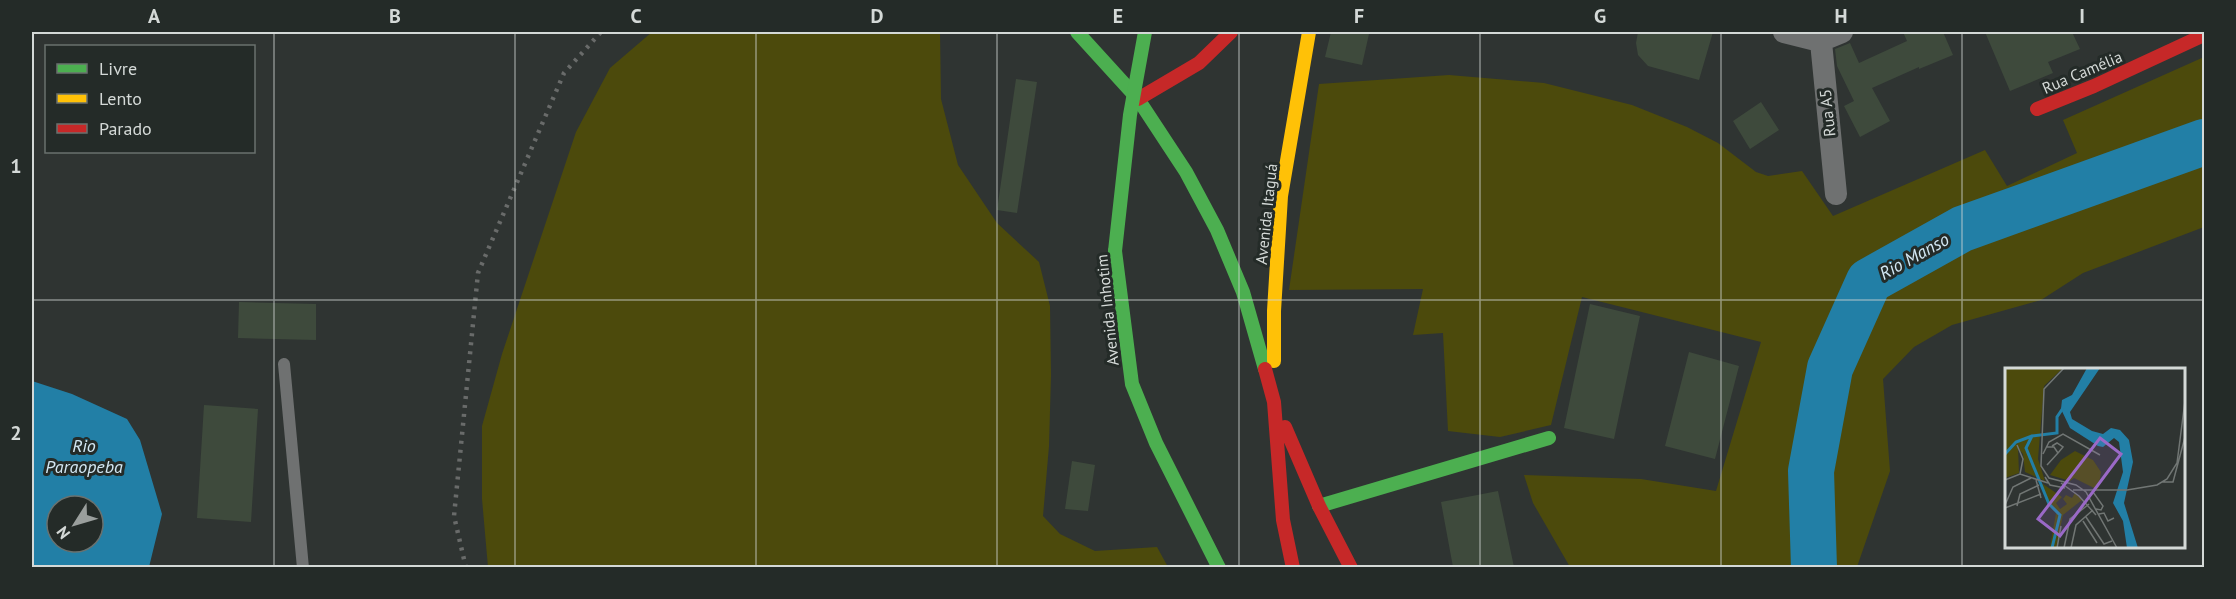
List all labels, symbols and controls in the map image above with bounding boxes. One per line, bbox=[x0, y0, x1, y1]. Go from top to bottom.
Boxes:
text: A bbox=[148, 3, 161, 29]
text: B bbox=[389, 3, 401, 29]
text: C bbox=[630, 3, 642, 29]
text: D bbox=[871, 3, 884, 29]
text: E bbox=[1113, 3, 1123, 29]
text: F bbox=[1354, 3, 1364, 29]
text: G bbox=[1594, 3, 1606, 29]
text: H bbox=[1834, 3, 1848, 29]
text: I bbox=[2079, 3, 2085, 29]
legend bbox=[45, 45, 255, 153]
street label: Rua Camélia bbox=[2039, 46, 2125, 98]
text: Livre bbox=[99, 57, 137, 80]
text: Lento bbox=[99, 87, 142, 110]
street label: Rua A5 bbox=[1815, 88, 1839, 138]
text: Parado bbox=[99, 117, 152, 140]
text: 1 bbox=[10, 153, 22, 179]
street label: Avenida Itaguá bbox=[1251, 162, 1281, 266]
water label: Rio Manso bbox=[1875, 227, 1953, 285]
street label: Avenida Inhotim bbox=[1091, 253, 1123, 367]
inset map bbox=[2005, 368, 2185, 548]
text: 2 bbox=[10, 420, 22, 446]
water label: Rio Paraopeba bbox=[45, 434, 123, 478]
north arrow bbox=[45, 494, 105, 554]
text: N bbox=[52, 523, 74, 543]

